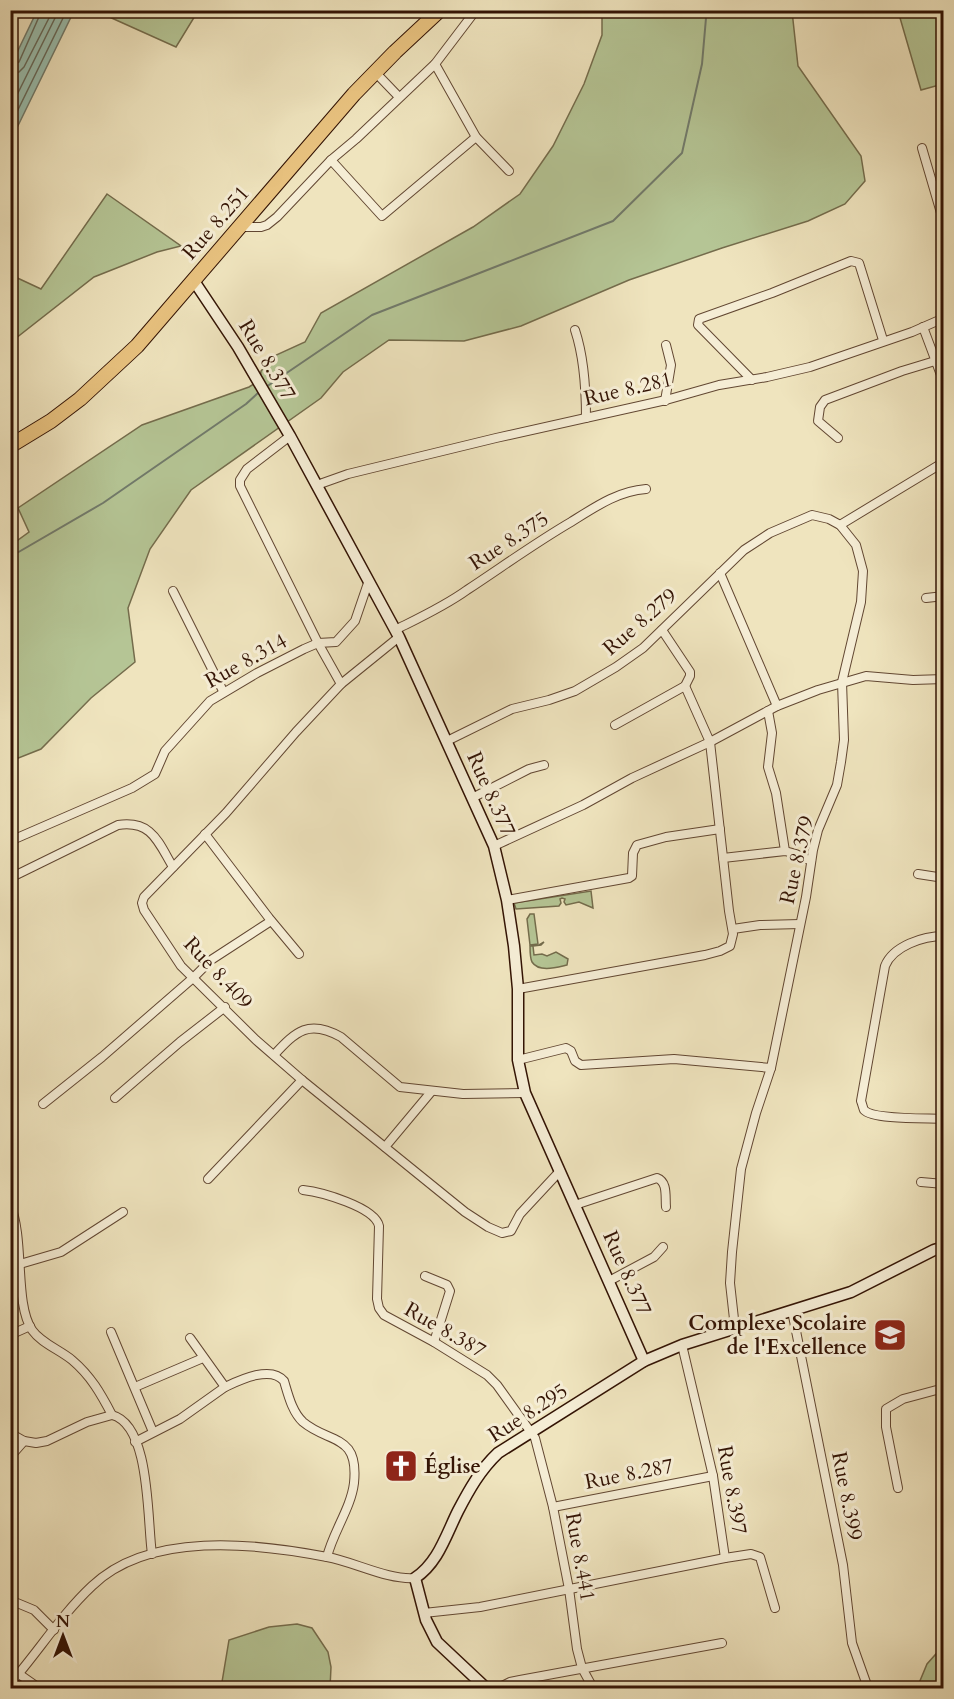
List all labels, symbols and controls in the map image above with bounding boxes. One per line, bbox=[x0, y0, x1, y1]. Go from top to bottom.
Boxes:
street label: Rue 8.251 bbox=[176, 180, 256, 266]
street label: Rue 8.377 bbox=[231, 314, 303, 406]
street label: Rue 8.281 bbox=[581, 365, 675, 413]
street label: Rue 8.375 bbox=[464, 504, 554, 578]
street label: Rue 8.279 bbox=[597, 582, 684, 662]
street label: Rue 8.314 bbox=[200, 626, 292, 695]
street label: Rue 8.377 bbox=[460, 747, 523, 841]
street label: Rue 8.379 bbox=[773, 813, 821, 907]
street label: Rue 8.409 bbox=[177, 930, 259, 1016]
street label: Rue 8.377 bbox=[596, 1226, 659, 1320]
street label: Rue 8.387 bbox=[399, 1295, 491, 1365]
place label: Complexe Scolaire de l'Excellence bbox=[688, 1309, 867, 1362]
school or university icon: Complexe Scolaire de l'Excellence bbox=[872, 1317, 908, 1353]
street label: Rue 8.295 bbox=[483, 1376, 573, 1450]
street label: Rue 8.397 bbox=[710, 1443, 754, 1537]
church icon: Église bbox=[383, 1448, 419, 1484]
street label: Rue 8.399 bbox=[824, 1449, 870, 1543]
street label: Rue 8.287 bbox=[582, 1451, 676, 1497]
place label: Église bbox=[424, 1452, 481, 1481]
street label: Rue 8.441 bbox=[558, 1510, 602, 1604]
north arrow bbox=[33, 1606, 93, 1666]
text: N bbox=[56, 1611, 70, 1633]

